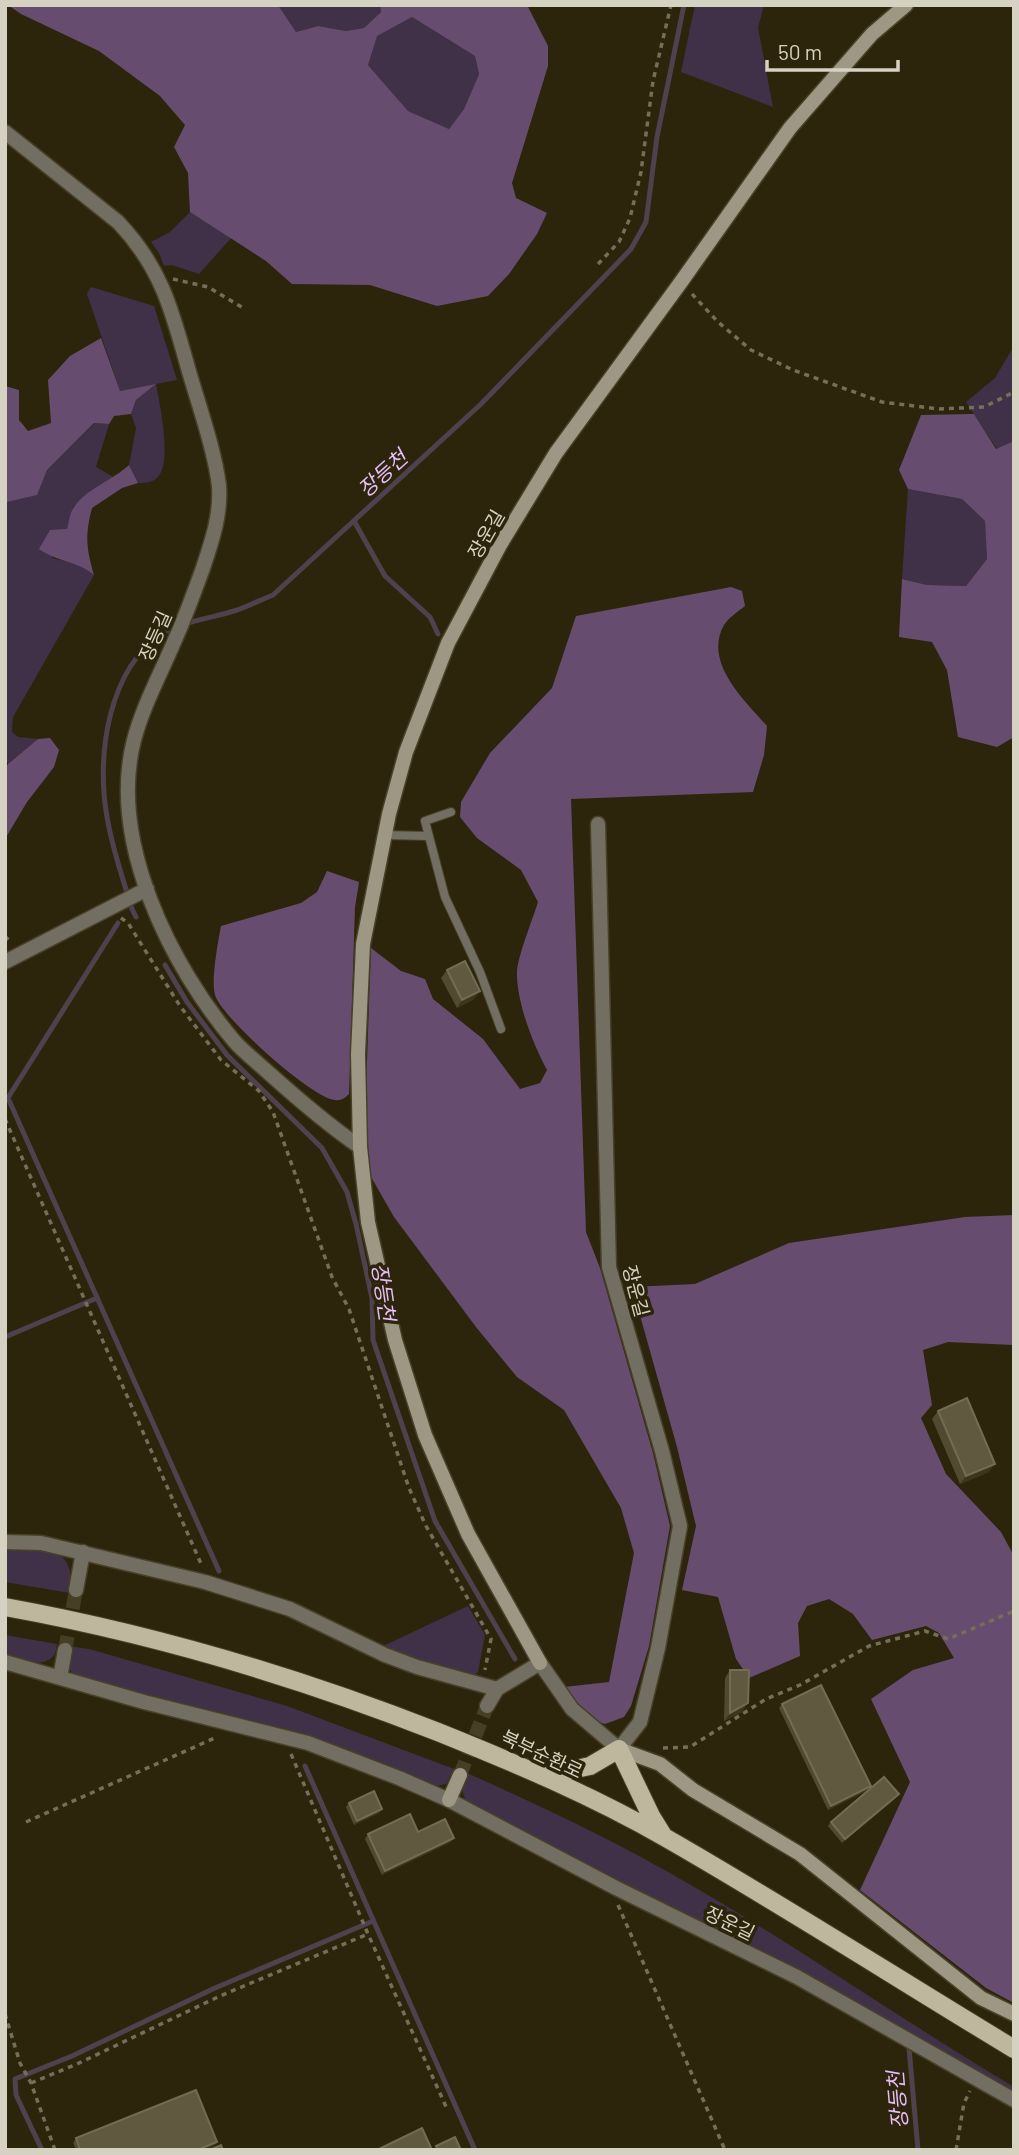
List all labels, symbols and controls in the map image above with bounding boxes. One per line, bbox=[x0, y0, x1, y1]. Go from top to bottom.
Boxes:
scale bar bbox=[767, 28, 898, 72]
text: 50 m bbox=[778, 39, 822, 64]
water label: 장등천 bbox=[352, 442, 414, 502]
street label: 장운길 bbox=[462, 505, 509, 562]
street label: 장등길 bbox=[133, 607, 176, 664]
water label: 장등천 bbox=[368, 1261, 401, 1325]
street label: 장운길 bbox=[619, 1263, 654, 1319]
street label: 북부순환로 bbox=[498, 1725, 587, 1782]
street label: 장운길 bbox=[702, 1901, 759, 1944]
water label: 장등천 bbox=[881, 2068, 911, 2130]

